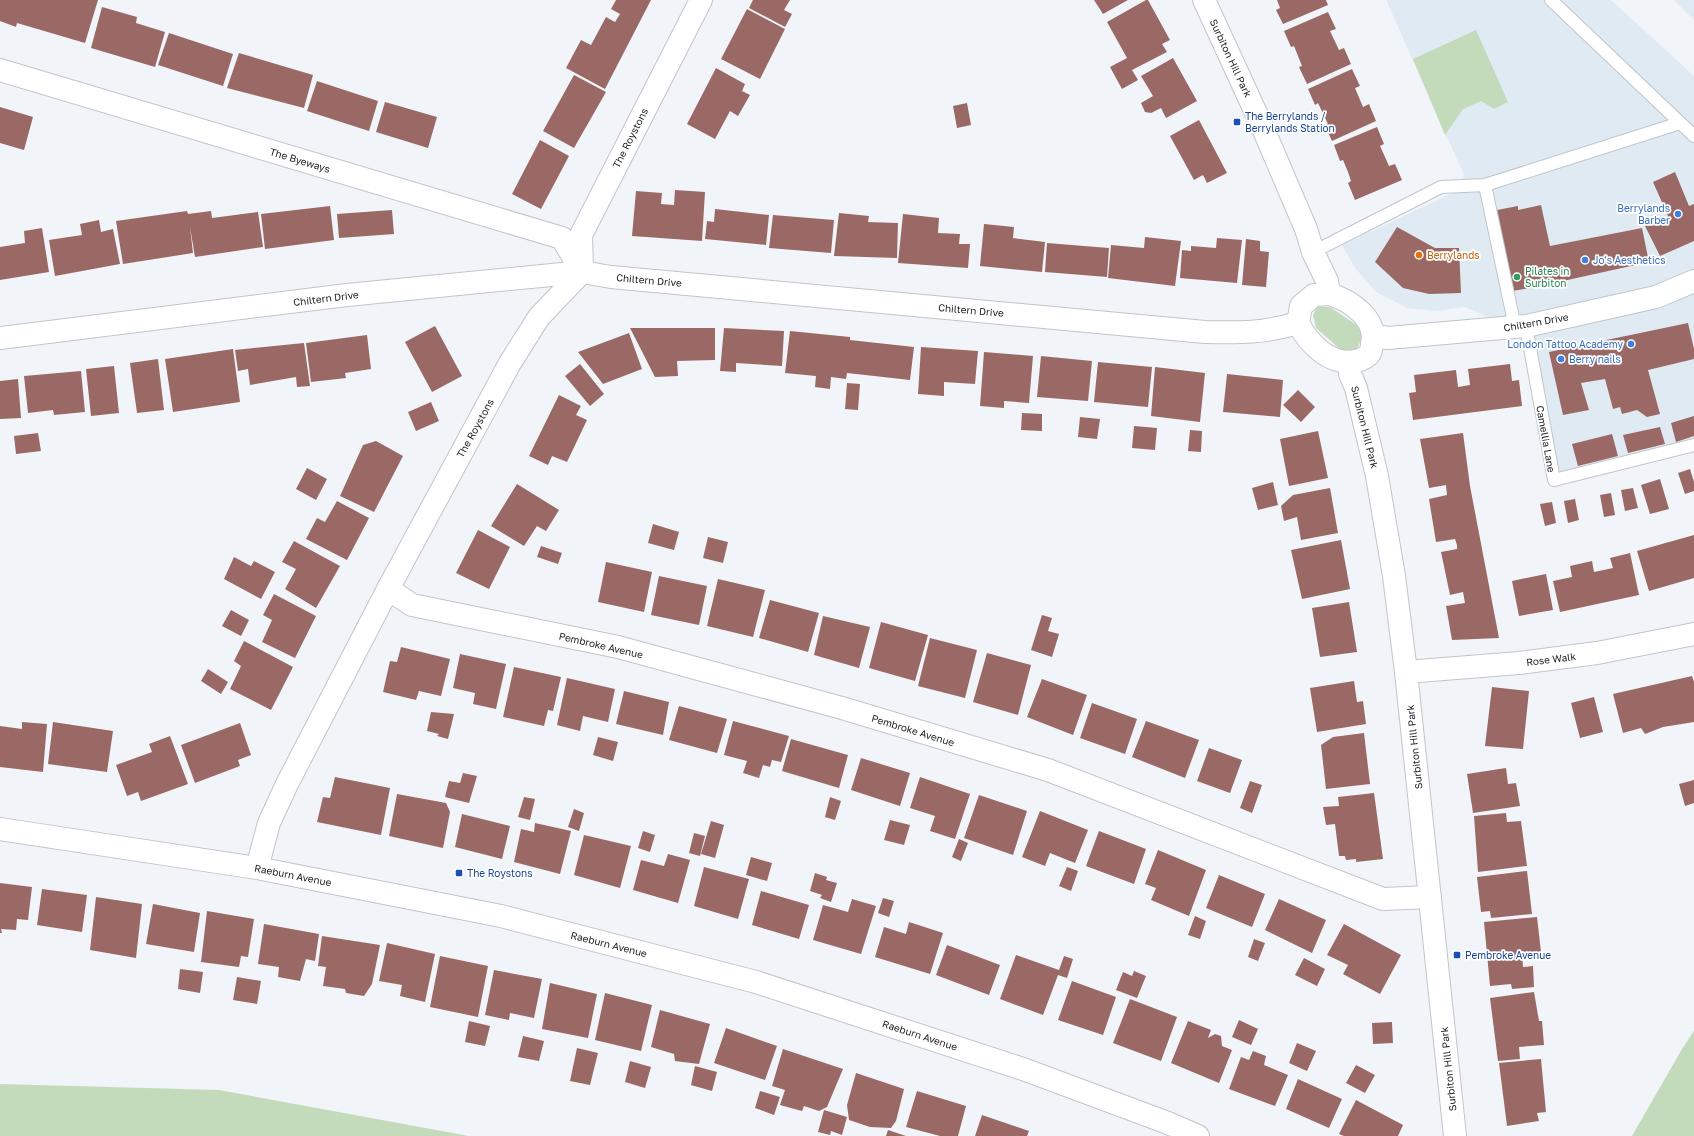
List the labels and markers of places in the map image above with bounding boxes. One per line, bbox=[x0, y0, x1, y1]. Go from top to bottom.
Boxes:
place label: The Berrylands / Berrylands Station bbox=[1245, 110, 1335, 134]
marker: The Berrylands / Berrylands Station bbox=[1232, 117, 1242, 127]
place label: Berrylands Barber bbox=[1617, 202, 1670, 226]
marker: Berrylands Barber bbox=[1673, 209, 1683, 219]
place label: Berrylands bbox=[1427, 249, 1480, 261]
marker: Berrylands bbox=[1414, 250, 1424, 260]
place label: Jo's Aesthetics bbox=[1593, 254, 1666, 266]
marker: Jo's Aesthetics bbox=[1580, 255, 1590, 265]
place label: Pilates in Surbiton bbox=[1525, 265, 1569, 289]
marker: Pilates in Surbiton bbox=[1512, 272, 1522, 282]
place label: London Tattoo Academy bbox=[1507, 338, 1623, 350]
marker: London Tattoo Academy bbox=[1626, 339, 1636, 349]
place label: Berry nails bbox=[1569, 353, 1621, 365]
marker: Berry nails bbox=[1556, 354, 1566, 364]
place label: The Roystons bbox=[467, 867, 533, 879]
marker: The Roystons bbox=[454, 868, 464, 878]
place label: Pembroke Avenue bbox=[1465, 949, 1551, 961]
marker: Pembroke Avenue bbox=[1452, 950, 1462, 960]

